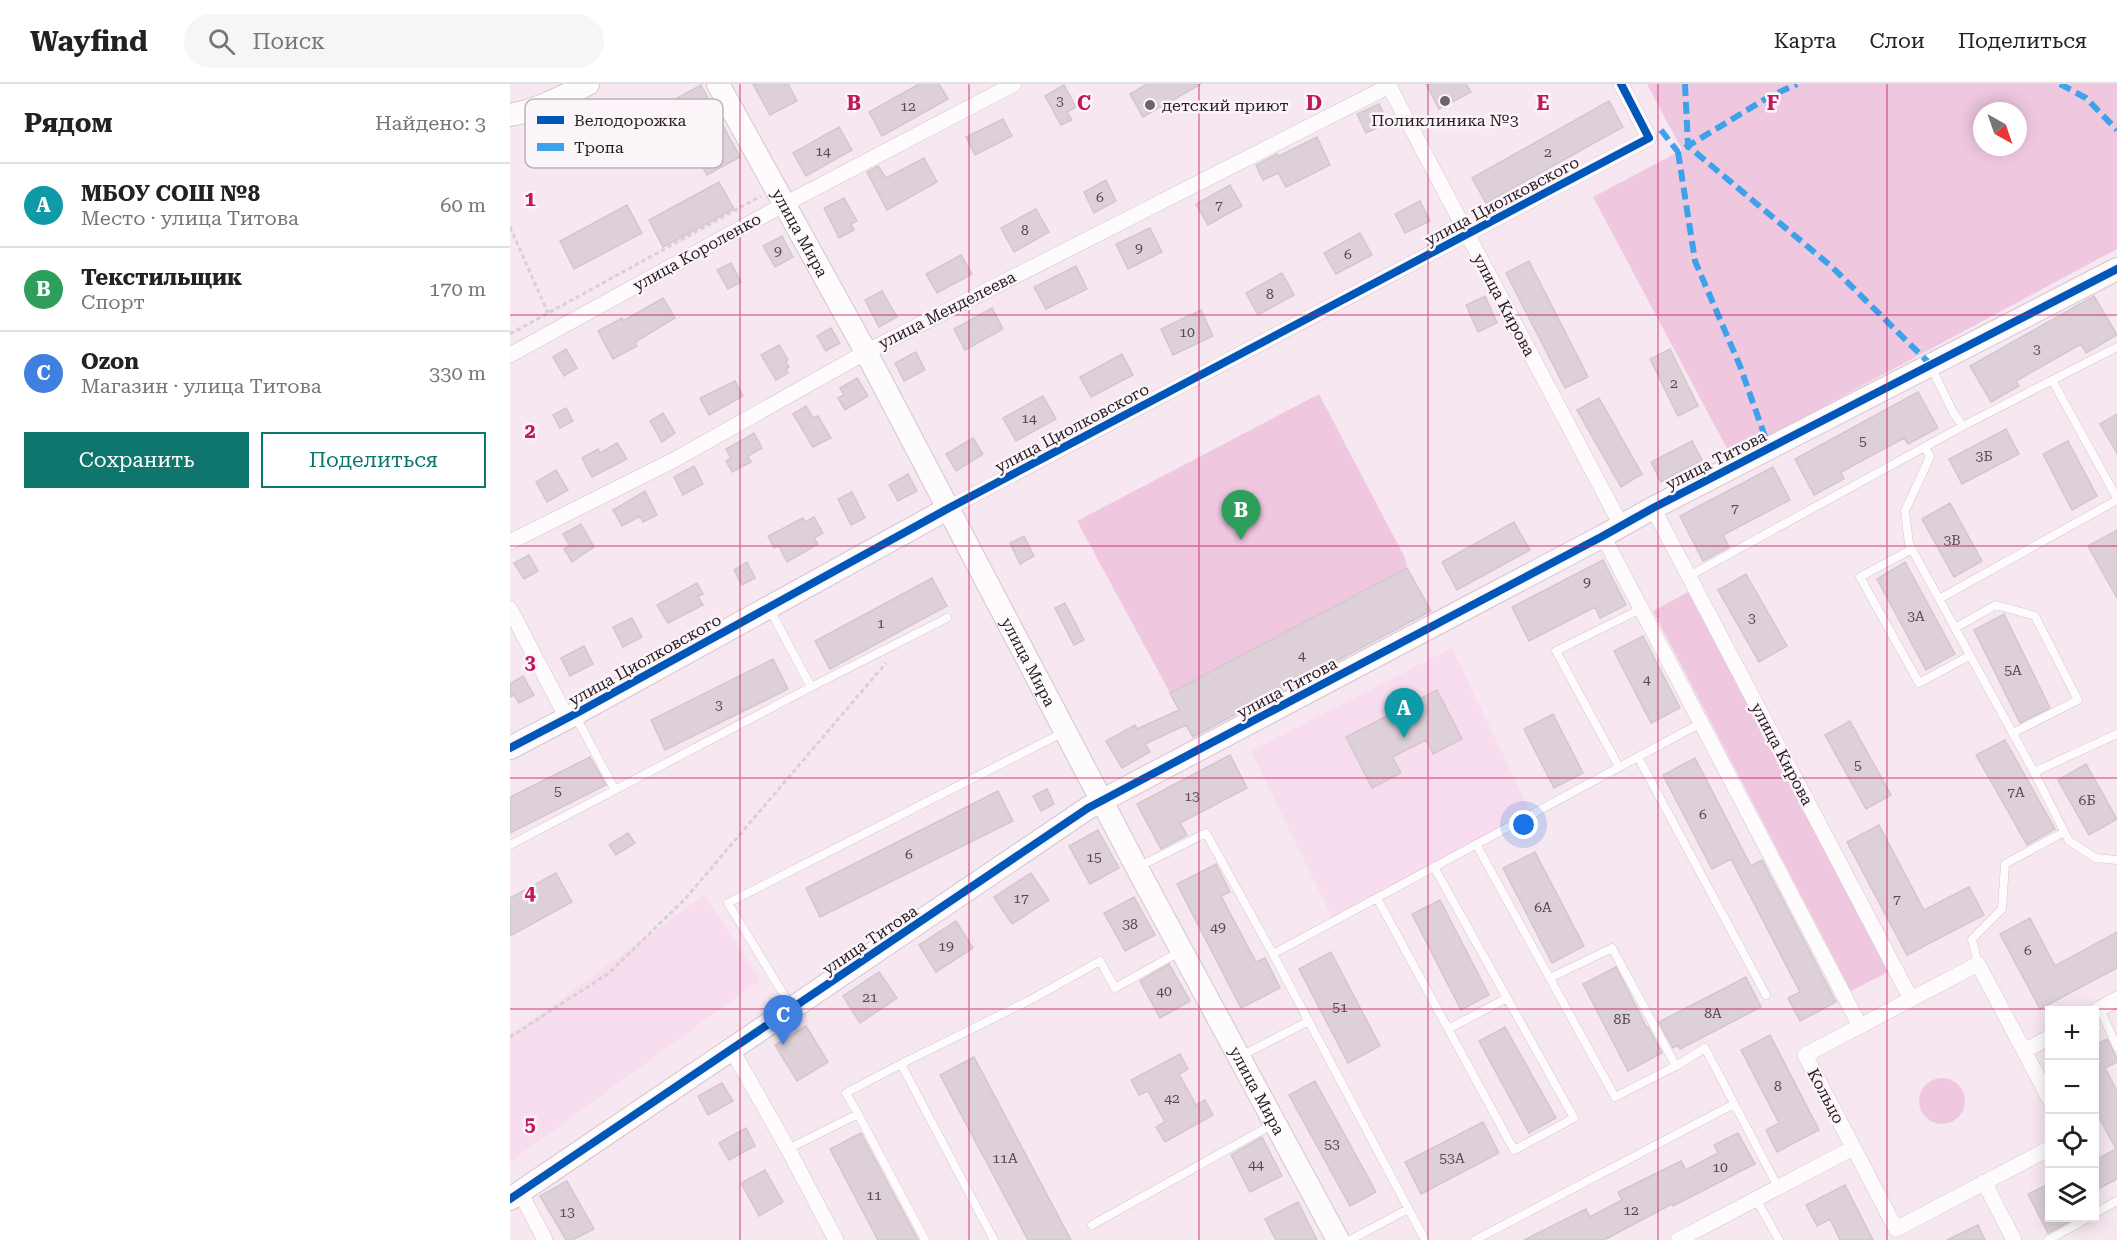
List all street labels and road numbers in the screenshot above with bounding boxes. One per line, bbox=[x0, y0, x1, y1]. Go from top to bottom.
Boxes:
street label: улица Циолковского bbox=[1422, 152, 1582, 250]
street label: улица Мира bbox=[768, 185, 832, 281]
street label: улица Короленко bbox=[630, 209, 764, 295]
street label: улица Кирова bbox=[1469, 251, 1539, 360]
street label: улица Менделеева bbox=[875, 267, 1019, 353]
street label: улица Циолковского bbox=[992, 379, 1152, 477]
street label: улица Титова bbox=[1662, 426, 1770, 494]
street label: улица Циолковского bbox=[565, 610, 725, 710]
street label: улица Мира bbox=[997, 614, 1060, 710]
street label: улица Титова bbox=[1234, 654, 1341, 722]
street label: улица Кирова bbox=[1747, 700, 1817, 809]
street label: улица Титова bbox=[819, 901, 921, 979]
street label: улица Мира bbox=[1226, 1043, 1289, 1138]
street label: Кольцо bbox=[1804, 1065, 1849, 1127]

